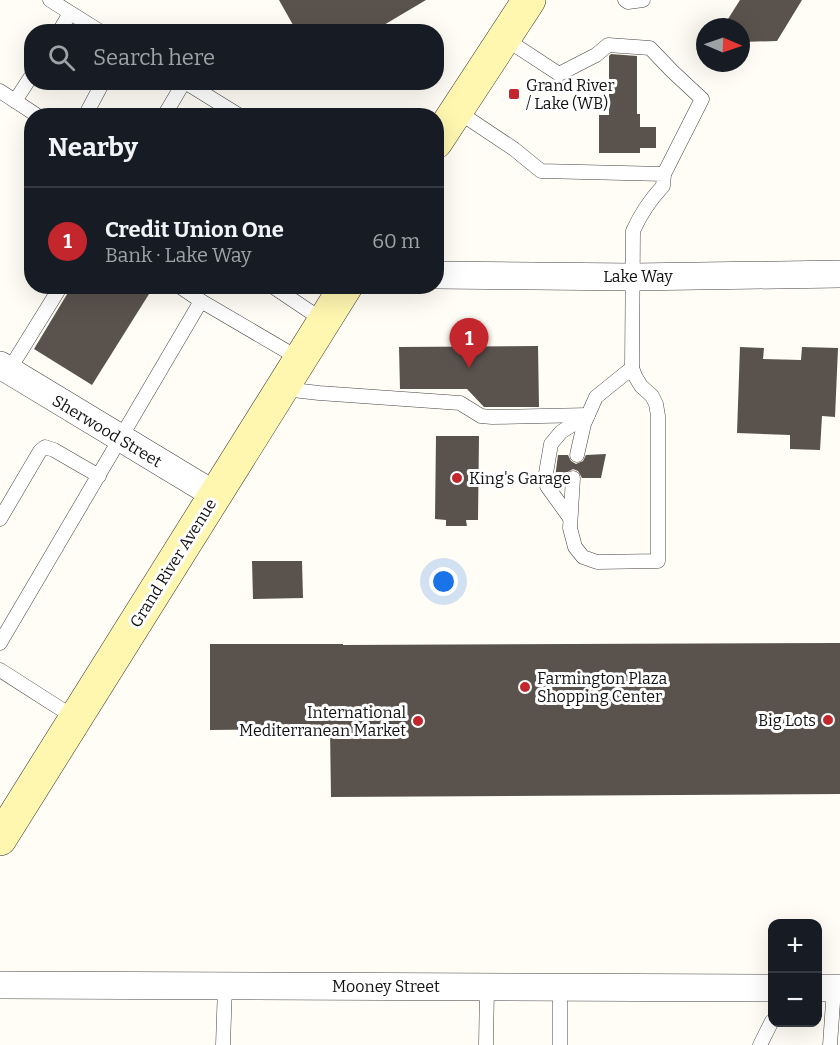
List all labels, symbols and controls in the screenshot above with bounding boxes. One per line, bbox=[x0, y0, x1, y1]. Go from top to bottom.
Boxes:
north arrow bbox=[696, 18, 750, 72]
search box bbox=[24, 24, 444, 90]
icon: search bbox=[45, 41, 78, 74]
text: Search here bbox=[93, 44, 215, 71]
place label: Grand River / Lake (WB) bbox=[526, 76, 615, 113]
marker: Grand River / Lake (WB) bbox=[507, 87, 521, 101]
text: Nearby bbox=[48, 132, 138, 163]
text: Credit Union One bbox=[105, 216, 284, 243]
text: 1 bbox=[63, 229, 72, 253]
text: 60 m bbox=[372, 229, 420, 253]
text: Bank · Lake Way bbox=[105, 243, 252, 267]
street label: Lake Way bbox=[603, 267, 673, 286]
pin: 1 bbox=[450, 318, 488, 368]
street label: Sherwood Street bbox=[49, 391, 165, 471]
place label: King's Garage bbox=[469, 469, 571, 488]
marker: King's Garage bbox=[450, 471, 464, 485]
street label: Grand River Avenue bbox=[126, 495, 220, 631]
your location bbox=[429, 567, 458, 596]
place label: Farmington Plaza Shopping Center bbox=[537, 669, 667, 706]
marker: Farmington Plaza Shopping Center bbox=[518, 680, 532, 694]
place label: International Mediterranean Market bbox=[239, 703, 406, 740]
place label: Big Lots bbox=[758, 711, 816, 730]
marker: Big Lots bbox=[821, 713, 835, 727]
marker: International Mediterranean Market bbox=[411, 714, 425, 728]
map controls bbox=[768, 919, 822, 1027]
button: + bbox=[768, 919, 822, 973]
button: − bbox=[768, 973, 822, 1027]
street label: Mooney Street bbox=[332, 977, 440, 996]

